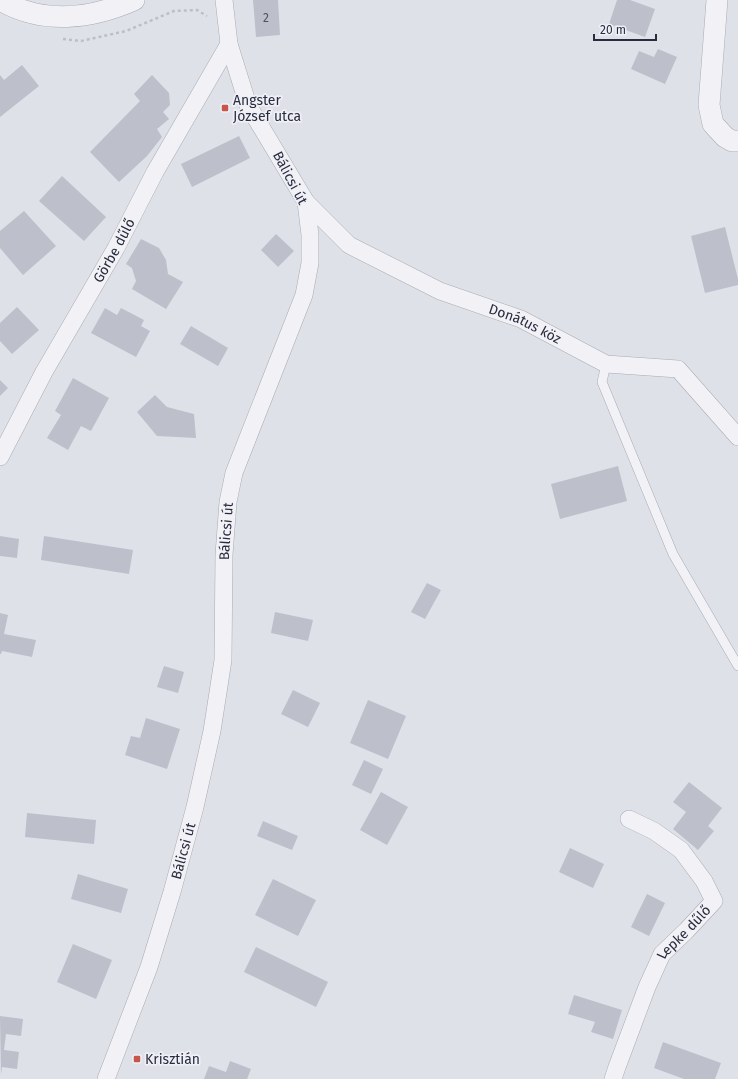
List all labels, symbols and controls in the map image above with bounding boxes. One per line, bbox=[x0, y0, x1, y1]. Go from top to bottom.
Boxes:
house number: 2 bbox=[263, 11, 269, 25]
scale bar bbox=[594, 16, 656, 42]
text: 20 m bbox=[600, 23, 626, 37]
place label: Angster József utca bbox=[233, 92, 301, 125]
marker: Angster József utca bbox=[220, 103, 230, 113]
street label: Bálicsi út bbox=[269, 148, 312, 208]
street label: Görbe dűlő bbox=[89, 215, 138, 286]
street label: Donátus köz bbox=[487, 300, 564, 347]
street label: Bálicsi út bbox=[215, 501, 237, 560]
street label: Bálicsi út bbox=[167, 820, 199, 881]
street label: Lepke dűlő bbox=[653, 902, 714, 961]
place label: Krisztián bbox=[145, 1051, 200, 1068]
marker: Krisztián bbox=[132, 1054, 142, 1064]

